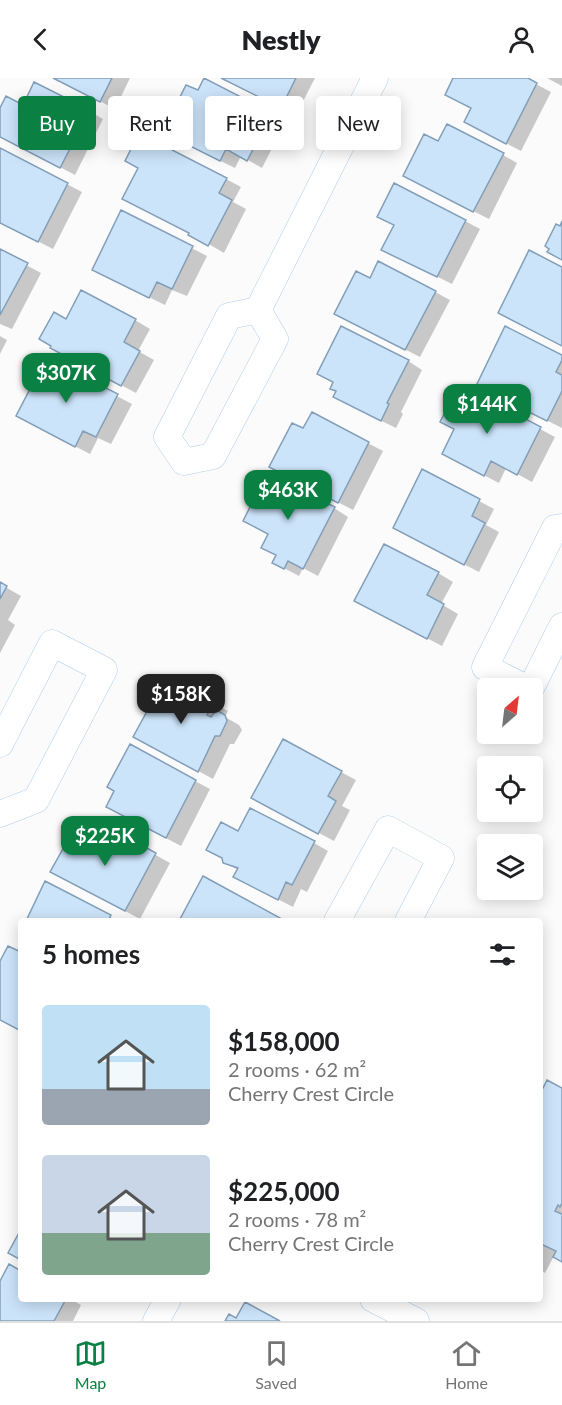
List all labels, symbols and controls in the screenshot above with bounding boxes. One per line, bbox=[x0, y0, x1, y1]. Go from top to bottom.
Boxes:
icon: back bbox=[24, 23, 57, 56]
text: Nestly bbox=[241, 23, 321, 56]
icon: person bbox=[505, 23, 538, 56]
chip: Buy bbox=[18, 96, 96, 150]
chip: Rent bbox=[108, 96, 193, 150]
chip: Filters bbox=[205, 96, 304, 150]
chip: New bbox=[316, 96, 401, 150]
pin: $307K bbox=[24, 353, 108, 404]
text: $307K bbox=[36, 360, 96, 384]
pin: $144K bbox=[445, 384, 529, 435]
text: $144K bbox=[457, 391, 517, 415]
pin: $463K bbox=[246, 470, 330, 521]
text: $463K bbox=[258, 477, 318, 501]
pin: $158K bbox=[139, 674, 223, 725]
north arrow bbox=[477, 678, 543, 744]
map controls bbox=[477, 678, 543, 900]
text: $158K bbox=[151, 681, 211, 705]
button: locate bbox=[477, 756, 543, 822]
pin: $225K bbox=[63, 816, 147, 867]
text: $225K bbox=[75, 823, 135, 847]
button: layers bbox=[477, 834, 543, 900]
text: 5 homes bbox=[42, 938, 140, 970]
icon: filters bbox=[486, 938, 519, 971]
text: $158,000 bbox=[228, 1025, 340, 1057]
icon: home bbox=[90, 1029, 162, 1101]
text: 2 rooms · 62 m² bbox=[228, 1057, 366, 1081]
text: Cherry Crest Circle bbox=[228, 1081, 394, 1105]
text: $225,000 bbox=[228, 1175, 340, 1207]
icon: home bbox=[90, 1179, 162, 1251]
text: 2 rooms · 78 m² bbox=[228, 1207, 366, 1231]
text: Cherry Crest Circle bbox=[228, 1231, 394, 1255]
tab: Map bbox=[74, 1337, 107, 1392]
tab: Saved bbox=[255, 1337, 297, 1392]
tab: Home bbox=[445, 1337, 488, 1392]

